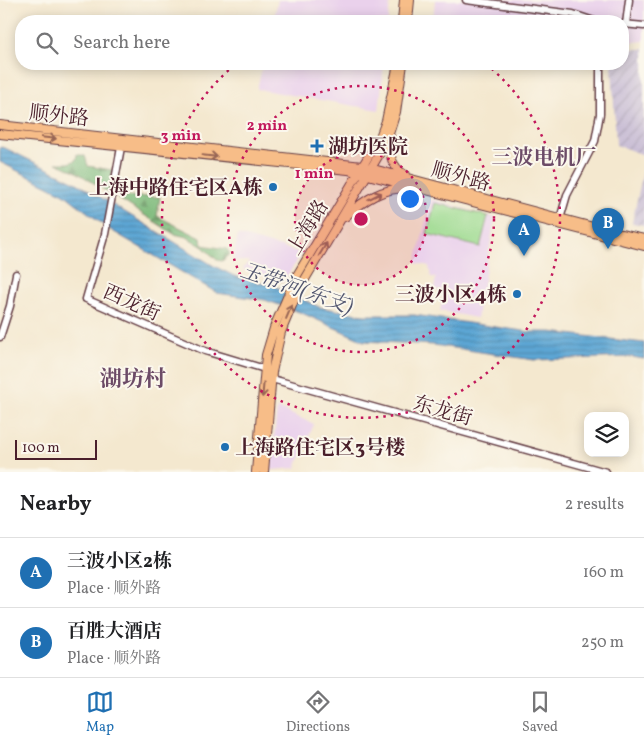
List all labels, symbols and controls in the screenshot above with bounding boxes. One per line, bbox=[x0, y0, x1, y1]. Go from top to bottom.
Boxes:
search box bbox=[15, 15, 629, 70]
icon: search bbox=[33, 29, 61, 57]
text: Search here bbox=[73, 30, 170, 56]
street label: 顺外路 bbox=[27, 100, 90, 134]
text: 2 min bbox=[247, 116, 287, 137]
text: 3 min bbox=[161, 126, 201, 147]
one-way arrow bbox=[40, 133, 56, 143]
place label: 湖坊医院 bbox=[328, 134, 408, 162]
marker: 湖坊医院 bbox=[310, 139, 324, 153]
district label: 三波电机厂 bbox=[492, 144, 597, 173]
one-way arrow bbox=[202, 151, 218, 161]
street label: 顺外路 bbox=[428, 157, 493, 199]
text: 1 min bbox=[295, 164, 333, 185]
place label: 上海中路住宅区A栋 bbox=[89, 175, 263, 203]
marker: 上海中路住宅区A栋 bbox=[267, 181, 279, 193]
your location bbox=[397, 186, 423, 212]
one-way arrow bbox=[367, 191, 382, 201]
street label: 上海路 bbox=[281, 195, 336, 261]
pin: B bbox=[592, 208, 624, 249]
centre of rings bbox=[352, 210, 370, 228]
pin: A bbox=[508, 215, 540, 256]
one-way arrow bbox=[318, 243, 328, 257]
water label: 玉带河(东支) bbox=[236, 257, 357, 322]
street label: 西龙街 bbox=[98, 279, 164, 329]
place label: 三波小区4栋 bbox=[395, 282, 507, 310]
marker: 三波小区4栋 bbox=[511, 288, 523, 300]
one-way arrow bbox=[285, 305, 295, 320]
district label: 湖坊村 bbox=[100, 365, 166, 396]
one-way arrow bbox=[258, 382, 268, 398]
street label: 东龙街 bbox=[410, 390, 475, 434]
map controls bbox=[584, 412, 629, 457]
button: layers bbox=[584, 412, 629, 457]
place label: 上海路住宅区3号楼 bbox=[235, 435, 405, 463]
scale bar bbox=[15, 437, 98, 460]
text: 100 m bbox=[22, 439, 60, 458]
marker: 上海路住宅区3号楼 bbox=[219, 441, 231, 453]
text: Nearby bbox=[20, 490, 91, 519]
text: 2 results bbox=[565, 494, 624, 516]
text: 三波小区2栋 bbox=[67, 549, 172, 575]
text: A bbox=[30, 562, 42, 584]
text: 160 m bbox=[583, 562, 624, 584]
text: Place · 顺外路 bbox=[67, 578, 161, 600]
text: 百胜大酒店 bbox=[67, 619, 162, 645]
text: B bbox=[31, 632, 41, 654]
text: 250 m bbox=[581, 632, 624, 654]
text: Place · 顺外路 bbox=[67, 648, 161, 670]
tab: Map bbox=[86, 688, 114, 737]
tab: Directions bbox=[286, 688, 350, 737]
tab: Saved bbox=[522, 688, 558, 737]

